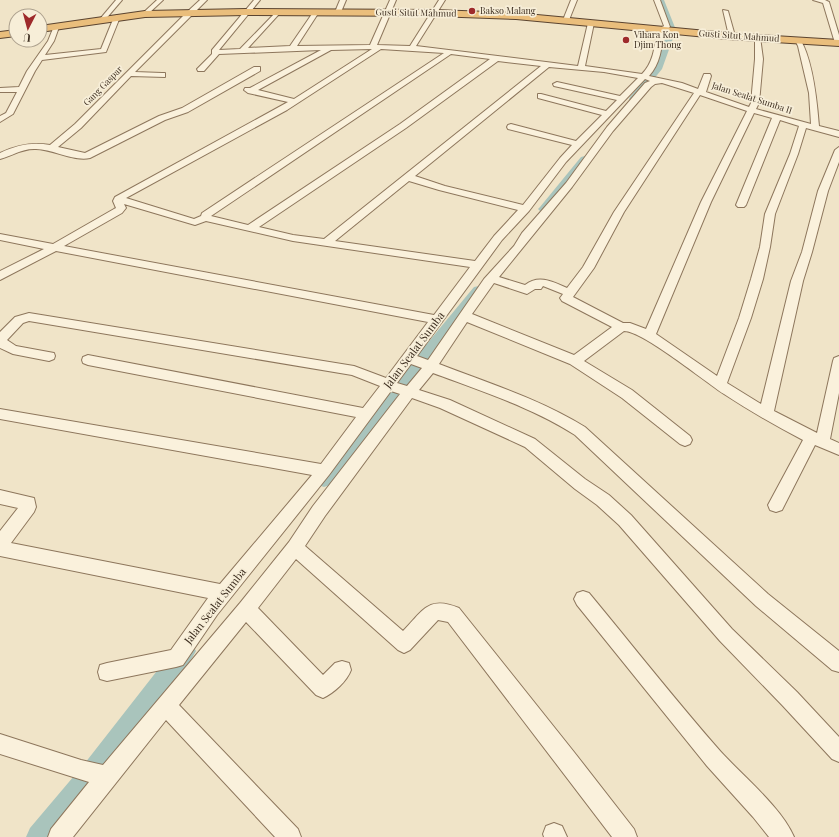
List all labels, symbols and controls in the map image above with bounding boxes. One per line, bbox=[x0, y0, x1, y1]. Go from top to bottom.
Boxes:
place label: Bakso Malang bbox=[480, 4, 536, 16]
street label: Gusti Situt Mahmud bbox=[375, 5, 457, 19]
marker: Bakso Malang bbox=[467, 6, 477, 16]
north arrow bbox=[8, 8, 48, 48]
street label: Gusti Situt Mahmud bbox=[698, 26, 781, 44]
place label: Vihara Kon Djim Thong bbox=[633, 28, 682, 50]
text: U bbox=[22, 31, 31, 46]
marker: Vihara Kon Djim Thong bbox=[621, 35, 631, 45]
street label: Gang Gaspar bbox=[80, 63, 125, 108]
street label: Jalan Sealat Sumba II bbox=[710, 78, 794, 116]
street label: Jalan Sealat Sumba bbox=[379, 308, 448, 392]
street label: Jalan Sealat Sumba bbox=[180, 564, 249, 648]

